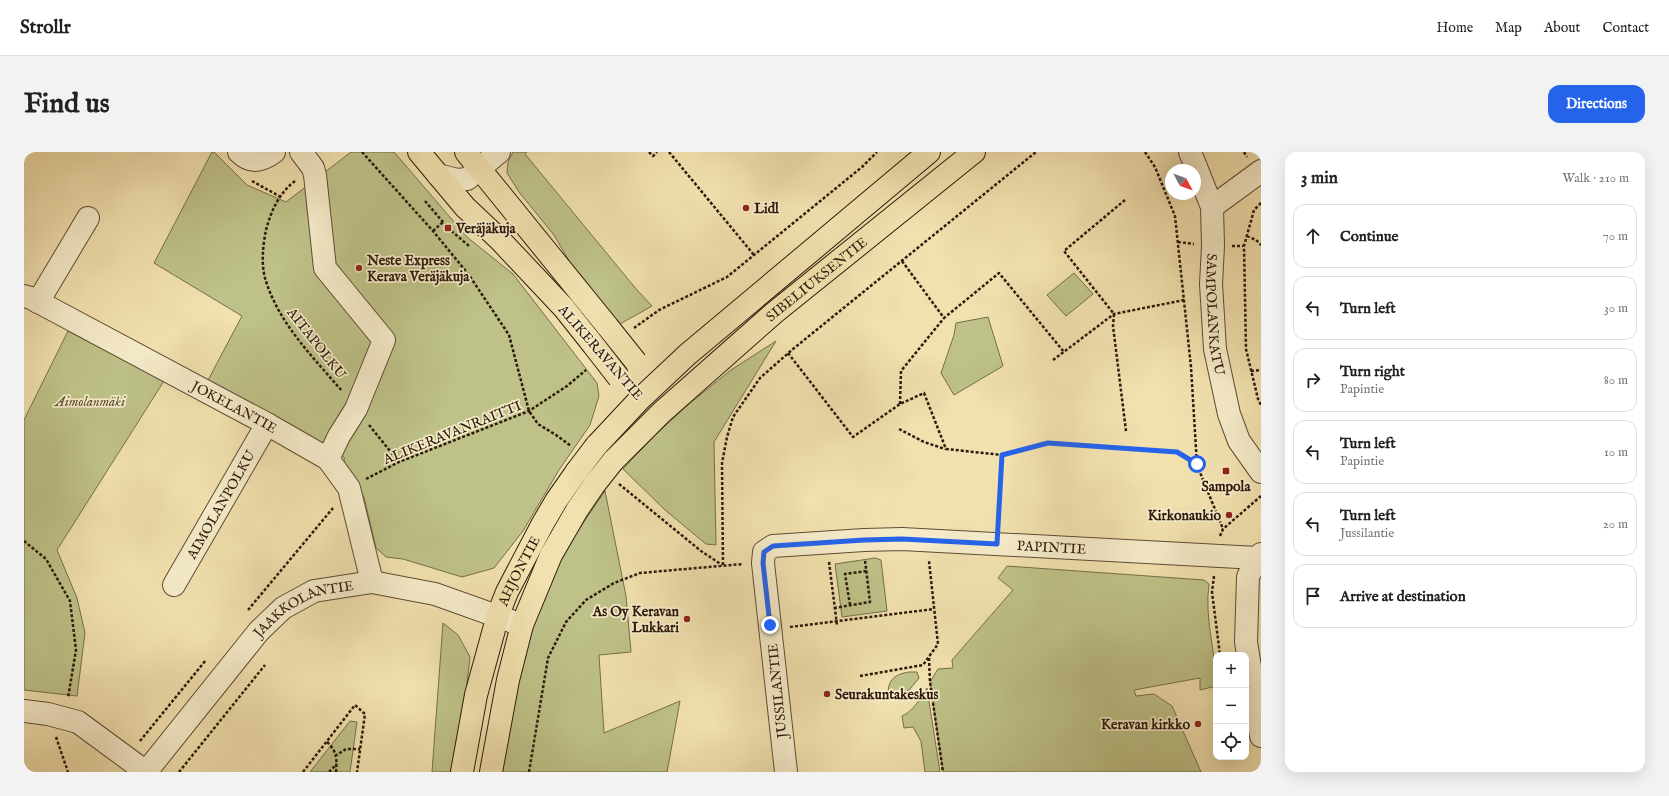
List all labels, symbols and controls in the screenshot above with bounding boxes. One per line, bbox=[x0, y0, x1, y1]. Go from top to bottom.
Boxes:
text: Strollr bbox=[20, 16, 71, 40]
text: Home bbox=[1437, 19, 1473, 37]
text: Map bbox=[1495, 19, 1522, 37]
text: About bbox=[1544, 19, 1580, 37]
text: Contact bbox=[1602, 19, 1649, 37]
button: Directions bbox=[1548, 85, 1645, 123]
text: Find us bbox=[24, 87, 110, 122]
north arrow bbox=[1165, 164, 1201, 200]
text: 3 min bbox=[1301, 168, 1338, 189]
text: Walk · 210 m bbox=[1563, 170, 1629, 187]
place label: Lidl bbox=[754, 200, 780, 218]
marker: Lidl bbox=[741, 203, 751, 213]
place label: Veräjäkuja bbox=[455, 220, 517, 238]
marker: Veräjäkuja bbox=[443, 223, 453, 233]
icon: ahead bbox=[1302, 225, 1324, 247]
text: Continue bbox=[1340, 227, 1398, 246]
text: 70 m bbox=[1603, 228, 1628, 245]
street label: SIBELIUKSENTIE bbox=[762, 233, 871, 326]
place label: Neste Express Kerava Veräjäkuja bbox=[366, 252, 470, 286]
street label: SAMPOLANKATU bbox=[1201, 253, 1228, 377]
marker: Neste Express Kerava Veräjäkuja bbox=[354, 263, 364, 273]
icon: left bbox=[1302, 297, 1324, 319]
text: Turn left bbox=[1340, 299, 1396, 318]
street label: ALIKERAVANTIE bbox=[553, 300, 647, 404]
text: 30 m bbox=[1604, 300, 1628, 317]
street label: AITAPOLKU bbox=[282, 303, 350, 383]
text: Turn right bbox=[1340, 362, 1405, 381]
icon: right bbox=[1302, 369, 1324, 391]
text: 80 m bbox=[1604, 372, 1628, 389]
street label: JOKELANTIE bbox=[186, 376, 280, 438]
text: Papintie bbox=[1340, 381, 1384, 398]
park label: Aimolanmäki bbox=[53, 393, 126, 411]
street label: ALIKERAVANRAITTI bbox=[380, 397, 524, 469]
text: Turn left bbox=[1340, 434, 1396, 453]
icon: left bbox=[1302, 441, 1324, 463]
text: 10 m bbox=[1604, 444, 1628, 461]
street label: AIMOLANPOLKU bbox=[182, 447, 260, 563]
text: Papintie bbox=[1340, 453, 1384, 470]
route start bbox=[1188, 455, 1206, 473]
marker: Sampola bbox=[1221, 466, 1231, 476]
place label: Sampola bbox=[1201, 478, 1251, 496]
text: Turn left bbox=[1340, 506, 1396, 525]
place label: Kirkonaukio bbox=[1148, 507, 1221, 525]
marker: Kirkonaukio bbox=[1224, 510, 1234, 520]
icon: left bbox=[1302, 513, 1324, 535]
text: 20 m bbox=[1603, 516, 1628, 533]
text: Jussilantie bbox=[1340, 525, 1394, 542]
street label: AHJONTIE bbox=[494, 533, 545, 610]
street label: PAPINTIE bbox=[1016, 537, 1087, 559]
street label: JAAKKOLANTIE bbox=[248, 577, 355, 643]
icon: arrive bbox=[1302, 585, 1324, 607]
text: Arrive at destination bbox=[1340, 587, 1466, 606]
place label: As Oy Keravan Lukkari bbox=[592, 603, 680, 637]
marker: As Oy Keravan Lukkari bbox=[682, 614, 692, 624]
route end bbox=[761, 616, 779, 634]
street label: JUSSILANTIE bbox=[764, 642, 792, 741]
map controls bbox=[1213, 652, 1249, 760]
button: + bbox=[1213, 652, 1249, 688]
place label: Seurakuntakeskus bbox=[835, 686, 939, 704]
button: − bbox=[1213, 688, 1249, 724]
marker: Seurakuntakeskus bbox=[822, 689, 832, 699]
place label: Keravan kirkko bbox=[1101, 716, 1190, 734]
marker: Keravan kirkko bbox=[1193, 719, 1203, 729]
button: locate bbox=[1213, 724, 1249, 760]

